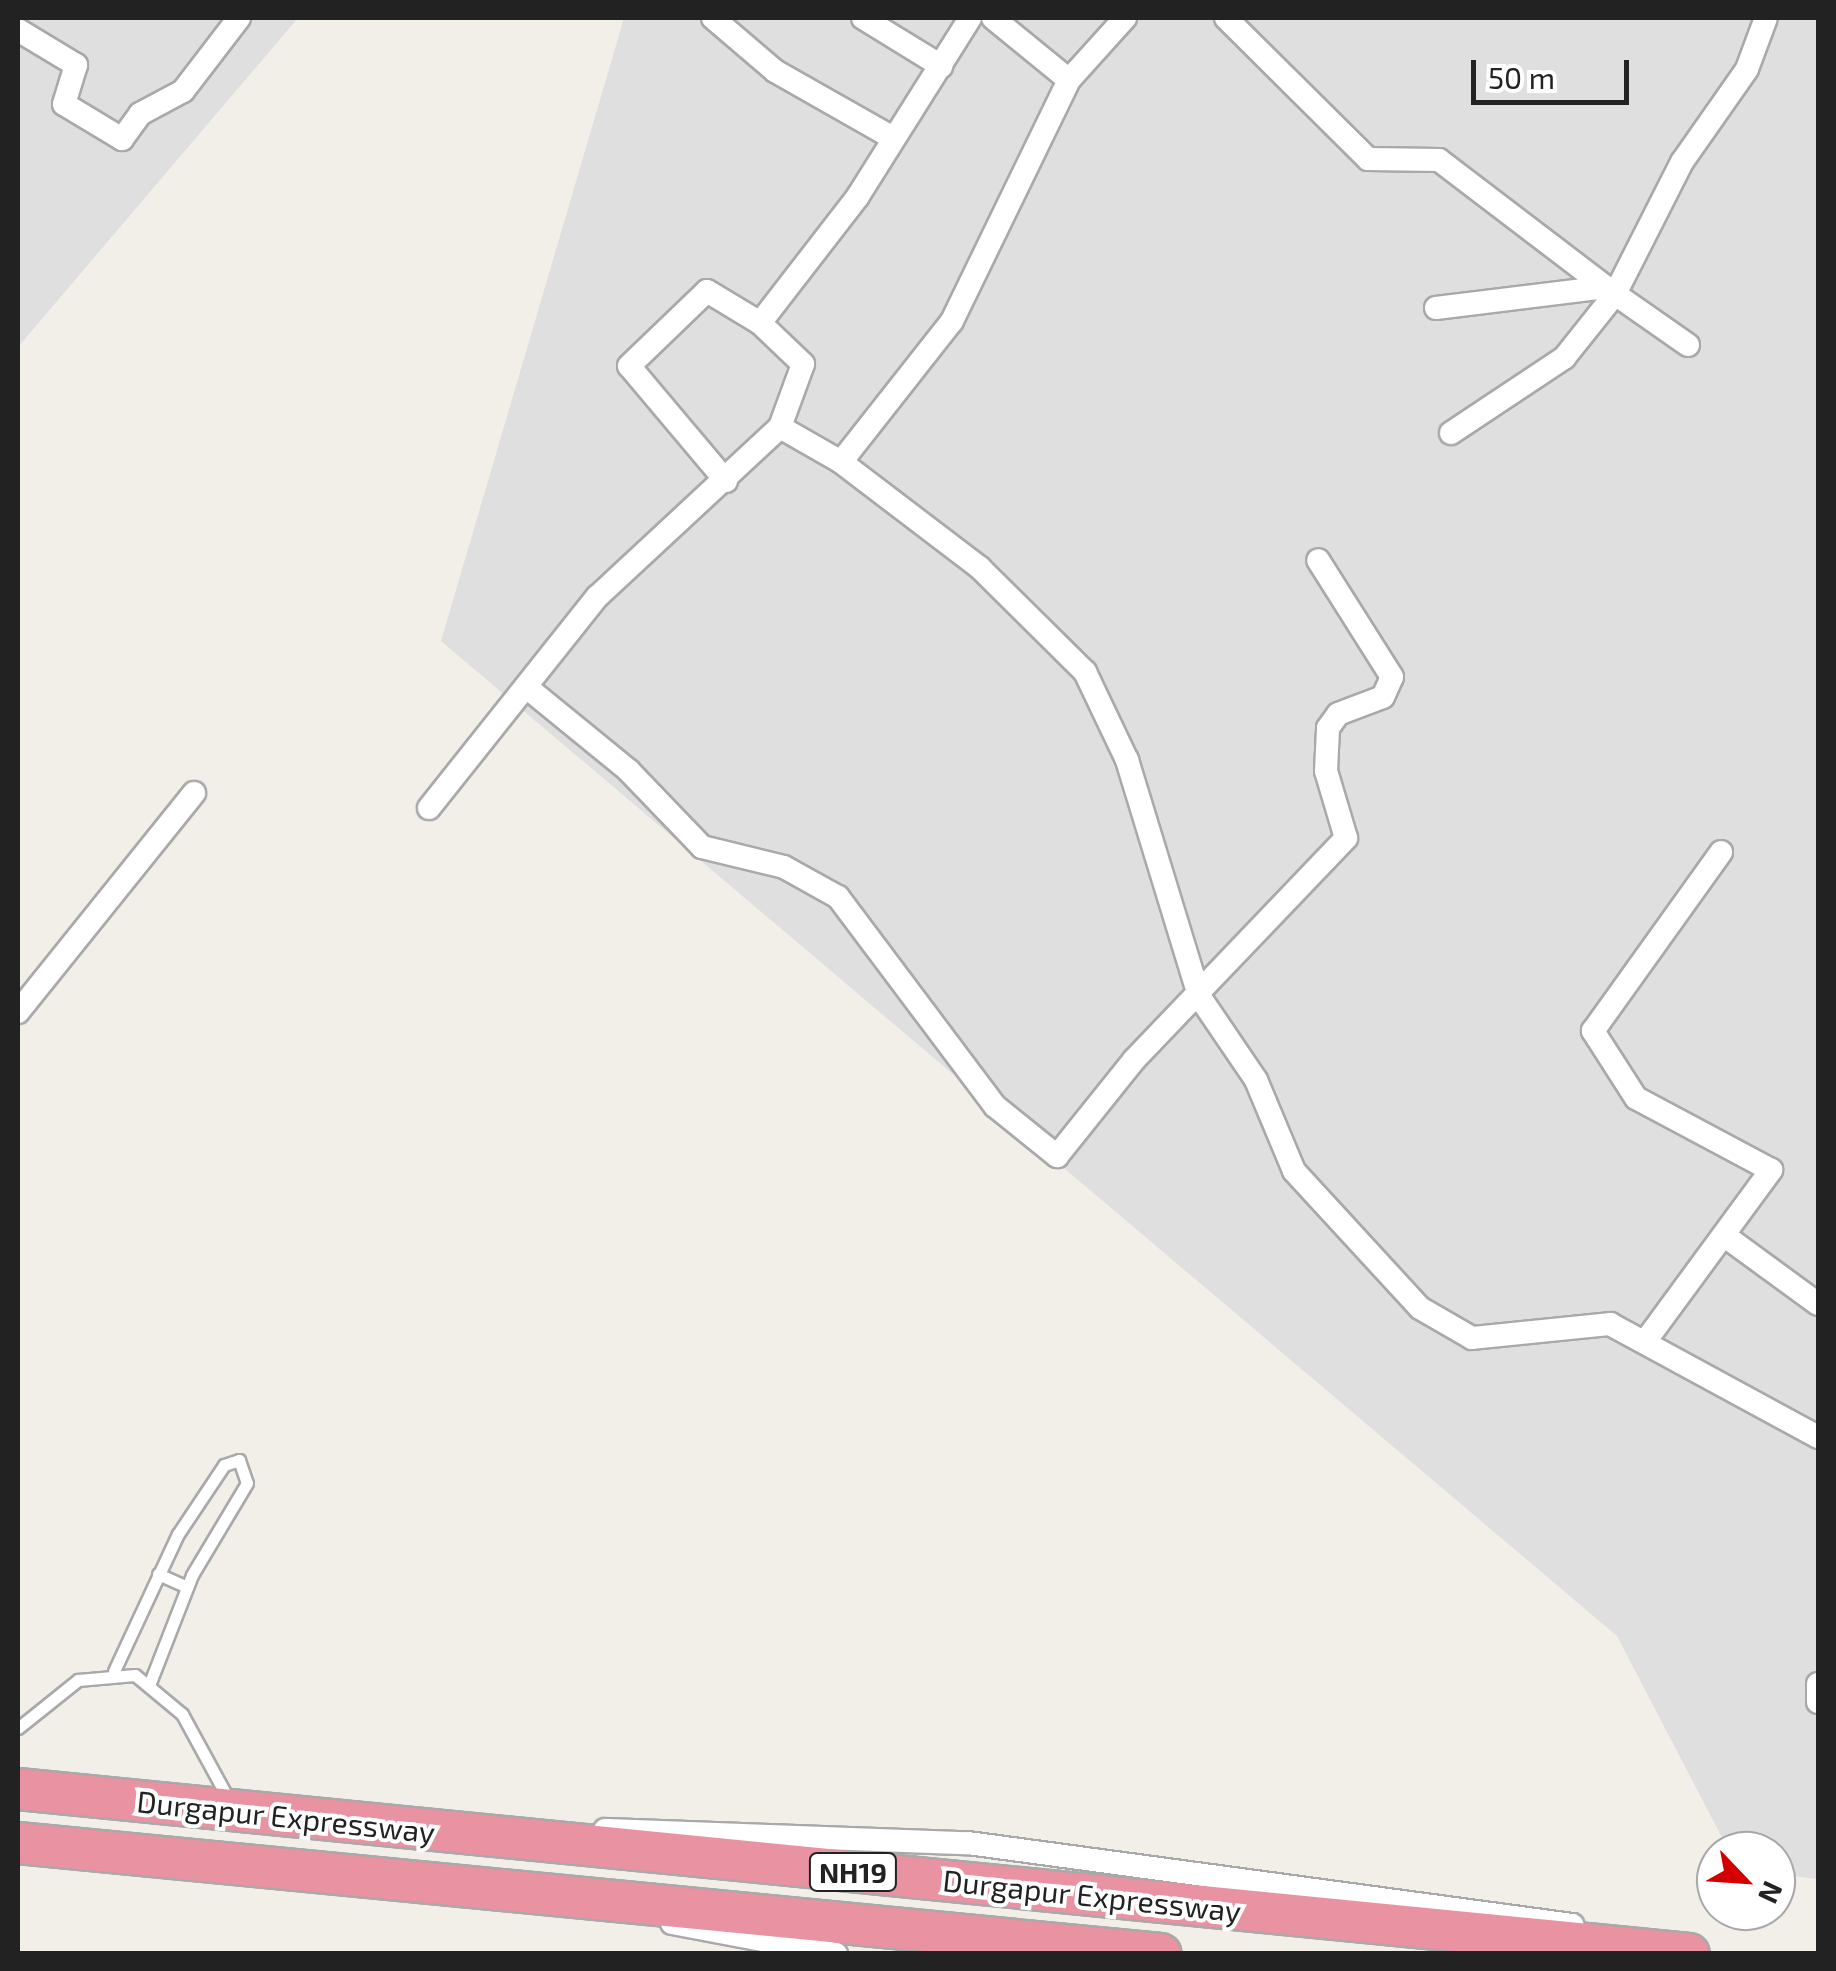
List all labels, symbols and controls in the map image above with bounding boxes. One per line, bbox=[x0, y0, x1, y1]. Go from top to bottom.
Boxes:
scale bar bbox=[1476, 40, 1634, 102]
text: 50 m bbox=[1488, 59, 1555, 95]
street label: Durgapur Expressway bbox=[135, 1782, 437, 1850]
north arrow bbox=[1696, 1831, 1796, 1931]
road number: NH19 bbox=[808, 1849, 898, 1895]
street label: Durgapur Expressway bbox=[941, 1861, 1243, 1929]
text: N bbox=[1752, 1876, 1791, 1909]

